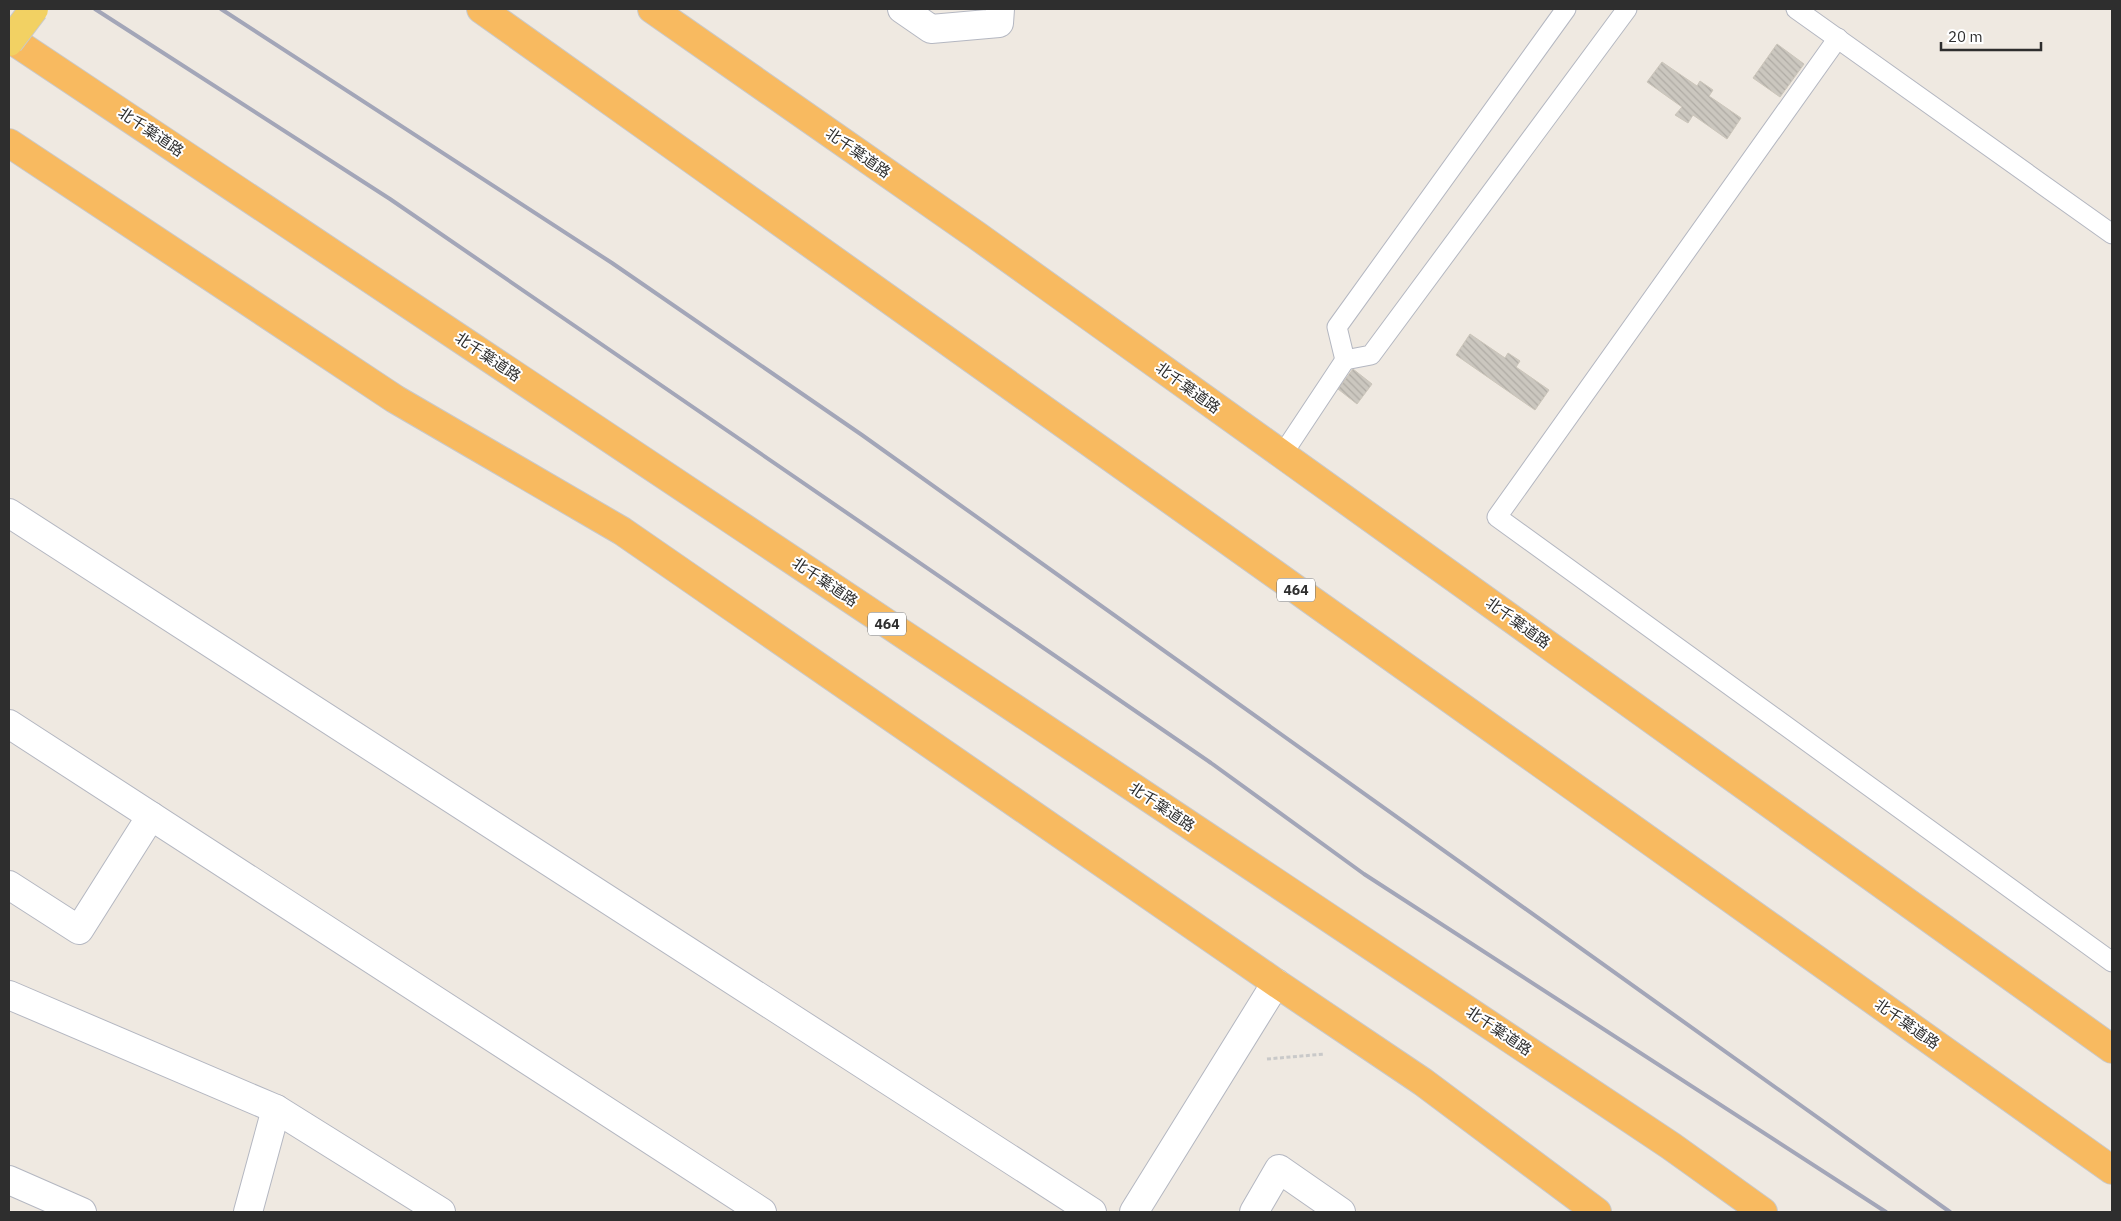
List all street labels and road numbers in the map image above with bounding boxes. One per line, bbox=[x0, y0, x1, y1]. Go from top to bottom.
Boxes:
street label: 北千葉道路 bbox=[115, 103, 188, 160]
street label: 北千葉道路 bbox=[822, 123, 894, 182]
street label: 北千葉道路 bbox=[452, 328, 525, 385]
street label: 北千葉道路 bbox=[1152, 358, 1224, 417]
street label: 北千葉道路 bbox=[789, 553, 862, 610]
road number: 464 bbox=[1277, 578, 1315, 602]
street label: 北千葉道路 bbox=[1482, 593, 1554, 652]
road number: 464 bbox=[868, 612, 906, 636]
street label: 北千葉道路 bbox=[1126, 778, 1199, 835]
street label: 北千葉道路 bbox=[1871, 994, 1943, 1053]
street label: 北千葉道路 bbox=[1463, 1002, 1536, 1059]

